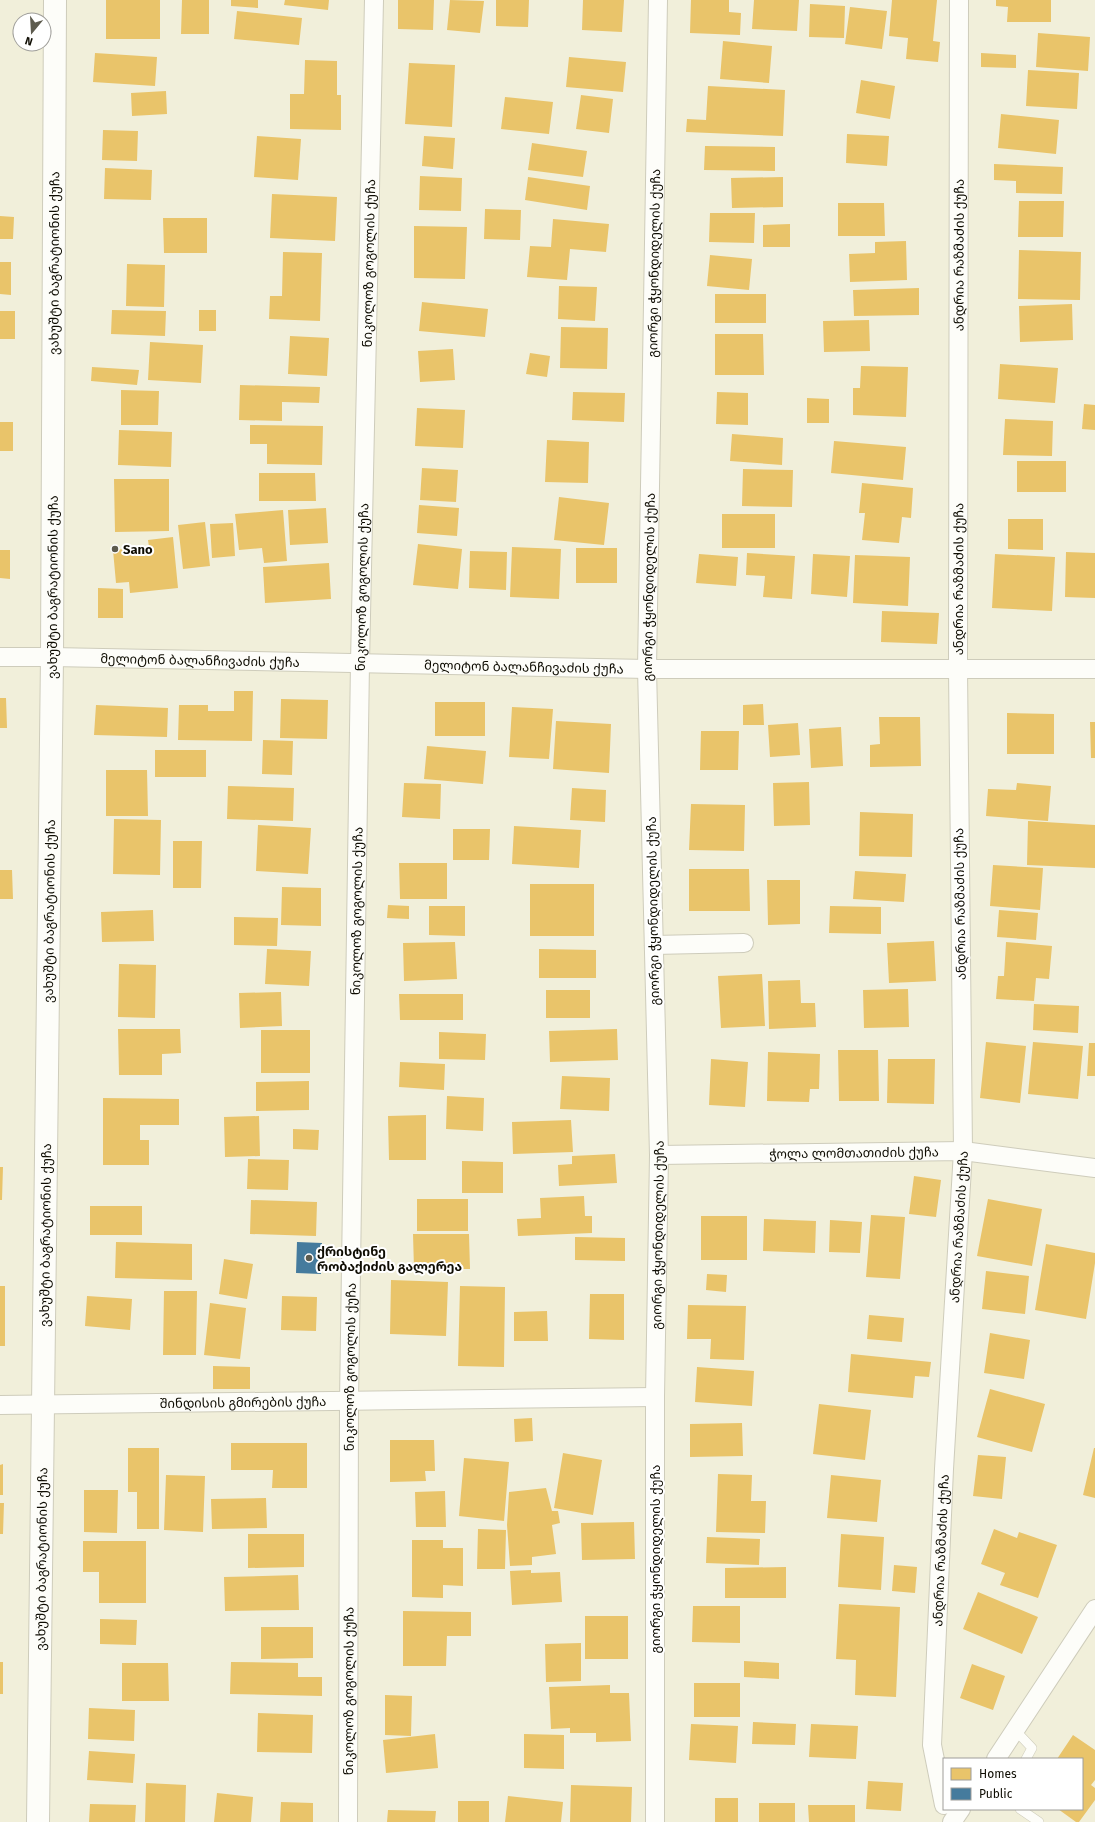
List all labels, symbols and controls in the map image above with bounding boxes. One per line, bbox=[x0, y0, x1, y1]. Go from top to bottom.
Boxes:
north arrow bbox=[12, 12, 52, 52]
text: N bbox=[24, 34, 35, 48]
street label: გიორგი ჭყონდიდელის ქუჩა bbox=[645, 169, 663, 358]
street label: ვახუშტი ბაგრატიონის ქუჩა bbox=[46, 171, 62, 355]
street label: ნიკოლოზ გოგოლის ქუჩა bbox=[359, 179, 378, 347]
street label: ანდრია რაზმაძის ქუჩა bbox=[951, 179, 967, 331]
street label: გიორგი ჭყონდიდელის ქუჩა bbox=[639, 493, 658, 682]
street label: ვახუშტი ბაგრატიონის ქუჩა bbox=[44, 495, 60, 679]
street label: ნიკოლოზ გოგოლის ქუჩა bbox=[352, 503, 371, 671]
street label: ანდრია რაზმაძის ქუჩა bbox=[951, 503, 967, 655]
place label: Sano bbox=[123, 542, 153, 557]
marker: Sano bbox=[110, 544, 120, 554]
street label: მელიტონ ბალანჩივაძის ქუჩა bbox=[100, 650, 300, 669]
street label: მელიტონ ბალანჩივაძის ქუჩა bbox=[424, 657, 624, 676]
street label: გიორგი ჭყონდიდელის ქუჩა bbox=[644, 816, 663, 1006]
street label: ვახუშტი ბაგრატიონის ქუჩა bbox=[40, 819, 58, 1003]
street label: ნიკოლოზ გოგოლის ქუჩა bbox=[348, 827, 365, 995]
street label: ანდრია რაზმაძის ქუჩა bbox=[951, 828, 970, 980]
street label: გიორგი ჭყონდიდელის ქუჩა bbox=[649, 1140, 667, 1330]
street label: ვახუშტი ბაგრატიონის ქუჩა bbox=[36, 1143, 54, 1327]
street label: ჭოლა ლომთათიძის ქუჩა bbox=[769, 1144, 939, 1162]
street label: ანდრია რაზმაძის ქუჩა bbox=[946, 1150, 970, 1303]
place label: ქრისტინე რობაქიძის გალერეა bbox=[317, 1244, 462, 1275]
marker: ქრისტინე რობაქიძის გალერეა bbox=[304, 1253, 314, 1263]
street label: ნიკოლოზ გოგოლის ქუჩა bbox=[341, 1283, 359, 1451]
street label: შინდისის გმირების ქუჩა bbox=[160, 1394, 326, 1411]
street label: გიორგი ჭყონდიდელის ქუჩა bbox=[648, 1465, 664, 1653]
street label: ვახუშტი ბაგრატიონის ქუჩა bbox=[33, 1467, 50, 1651]
street label: ანდრია რაზმაძის ქუჩა bbox=[930, 1474, 951, 1627]
street label: ნიკოლოზ გოგოლის ქუჩა bbox=[341, 1607, 357, 1775]
legend bbox=[943, 1758, 1083, 1810]
text: Homes bbox=[979, 1767, 1017, 1781]
text: Public bbox=[979, 1787, 1013, 1801]

